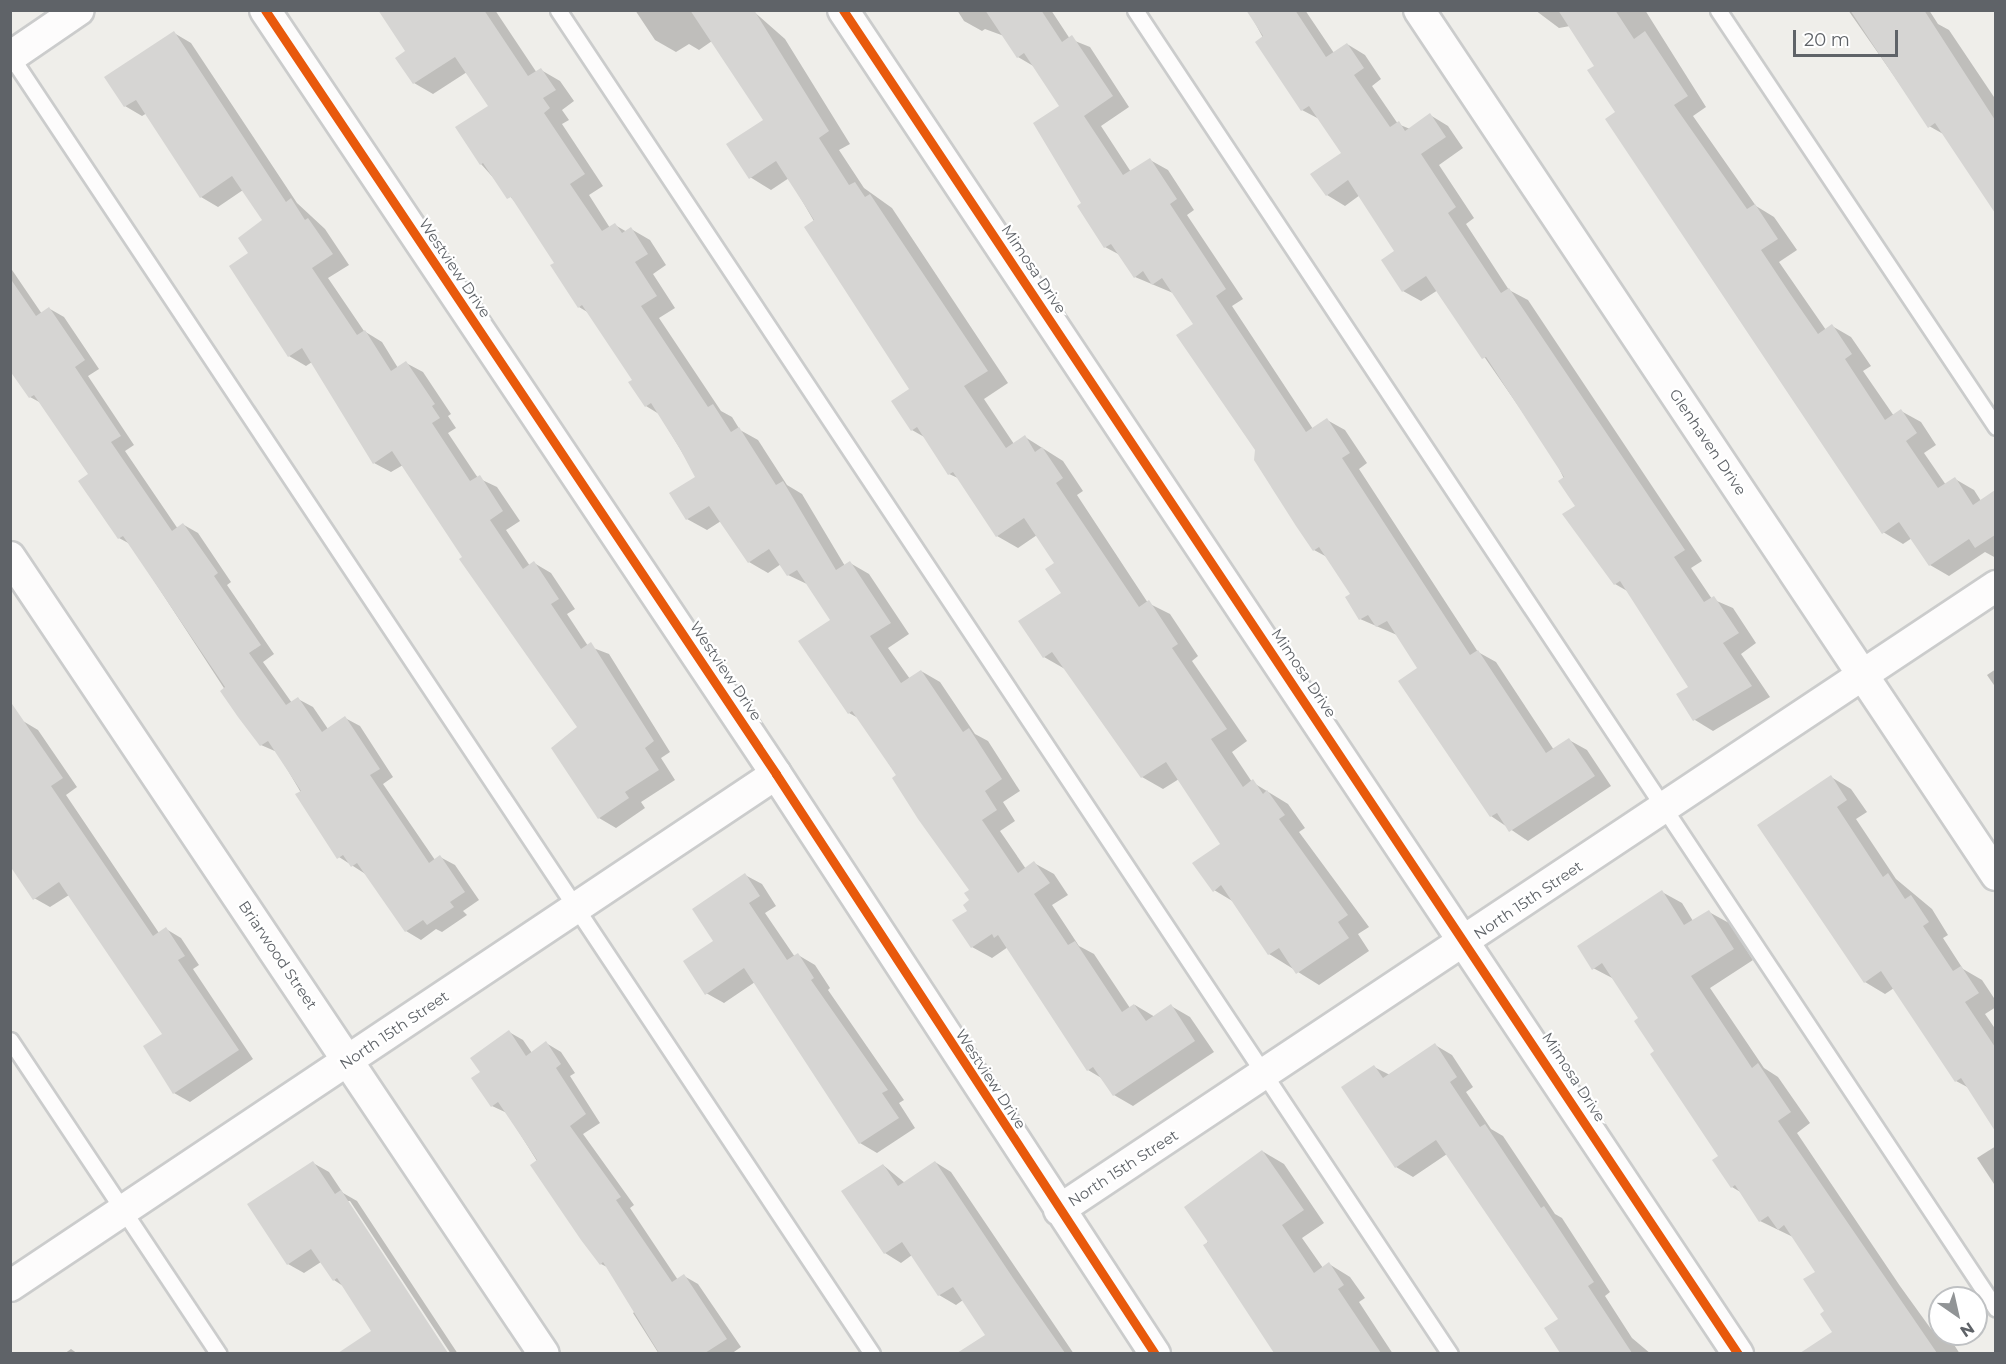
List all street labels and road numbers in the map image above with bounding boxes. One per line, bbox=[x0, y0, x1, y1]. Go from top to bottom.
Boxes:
street label: Westview Drive bbox=[415, 215, 495, 321]
street label: Mimosa Drive bbox=[998, 221, 1070, 317]
street label: Glenhaven Drive bbox=[1666, 386, 1750, 498]
street label: Westview Drive bbox=[686, 618, 766, 724]
street label: Mimosa Drive bbox=[1268, 625, 1340, 721]
street label: North 15th Street bbox=[1470, 857, 1586, 943]
street label: Briarwood Street bbox=[235, 897, 321, 1013]
street label: North 15th Street bbox=[336, 987, 452, 1073]
street label: Westview Drive bbox=[952, 1026, 1030, 1132]
street label: Mimosa Drive bbox=[1538, 1029, 1610, 1125]
street label: North 15th Street bbox=[1065, 1126, 1181, 1210]

